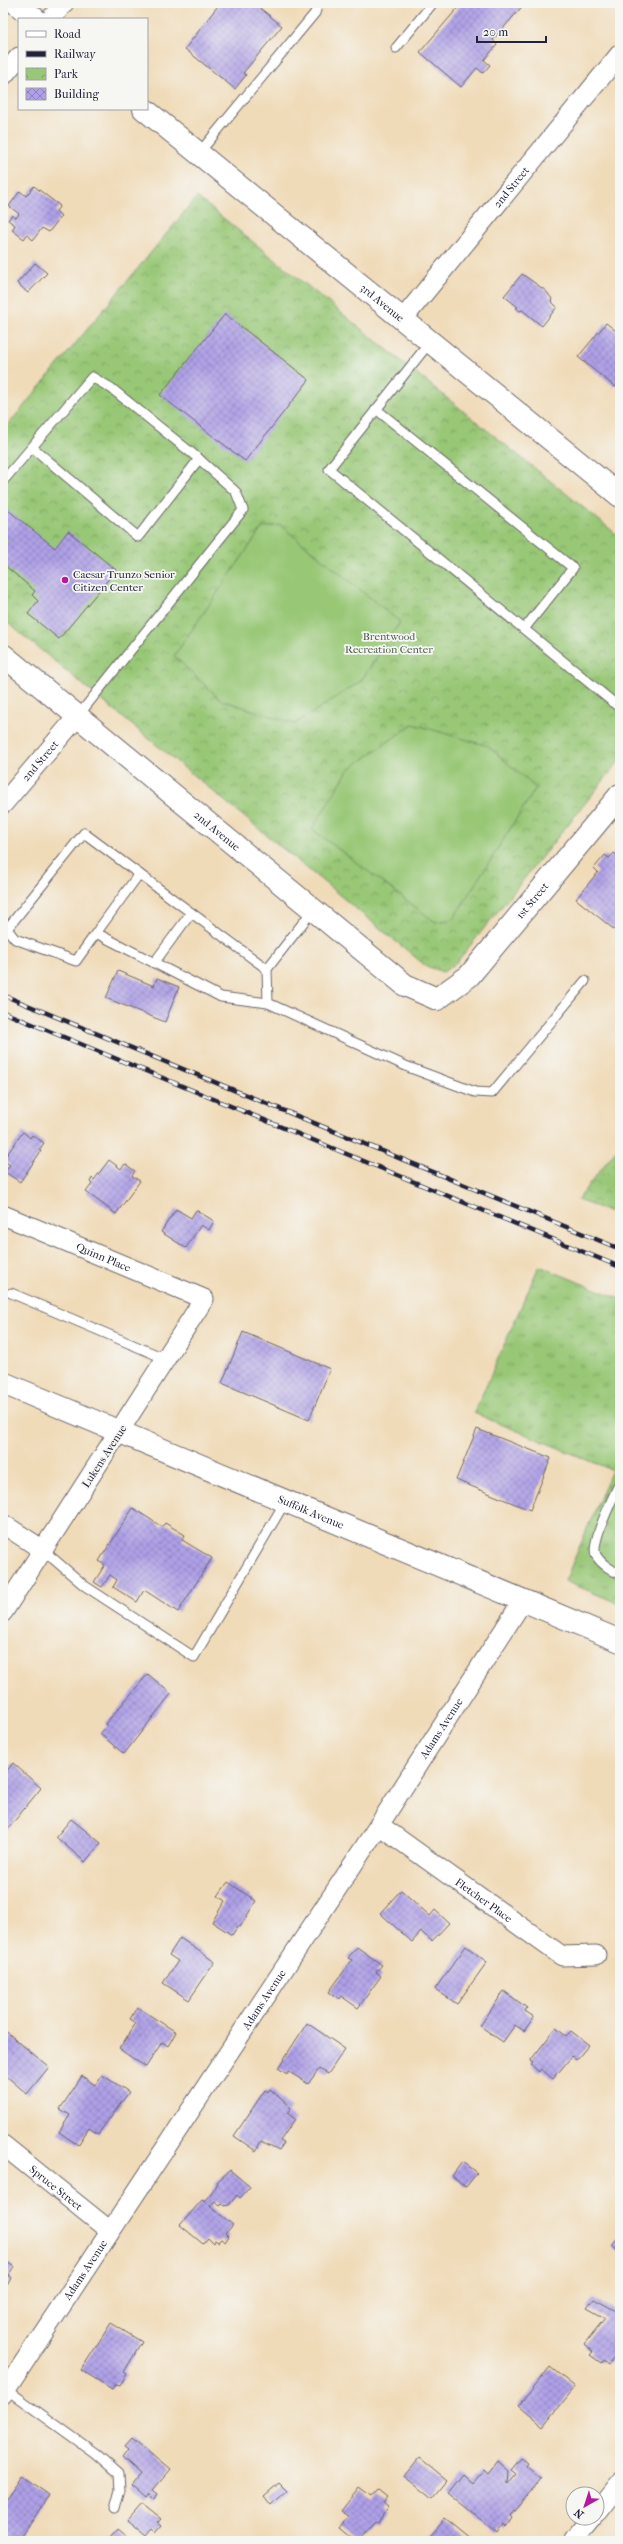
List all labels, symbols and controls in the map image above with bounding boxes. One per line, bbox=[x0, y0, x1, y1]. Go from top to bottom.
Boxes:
legend bbox=[18, 18, 148, 110]
scale bar bbox=[477, 18, 546, 44]
text: 20 m bbox=[483, 25, 508, 39]
text: Road bbox=[54, 27, 81, 41]
text: Railway bbox=[54, 47, 96, 61]
text: Park bbox=[54, 67, 79, 81]
text: Building bbox=[54, 87, 99, 101]
street label: 2nd Street bbox=[491, 164, 532, 211]
street label: 3rd Avenue bbox=[357, 281, 407, 325]
place label: Caesar Trunzo Senior Citizen Center bbox=[73, 568, 175, 594]
marker: Caesar Trunzo Senior Citizen Center bbox=[60, 575, 70, 585]
park label: Brentwood Recreation Center bbox=[345, 630, 433, 656]
street label: 2nd Street bbox=[19, 738, 61, 784]
street label: 2nd Avenue bbox=[191, 808, 243, 854]
street label: 1st Street bbox=[514, 880, 551, 921]
street label: Quinn Place bbox=[74, 1240, 133, 1275]
street label: Lukens Avenue bbox=[79, 1422, 130, 1490]
street label: Suffolk Avenue bbox=[276, 1493, 346, 1532]
street label: Adams Avenue bbox=[417, 1695, 466, 1762]
street label: Fletcher Place bbox=[453, 1876, 515, 1926]
street label: Adams Avenue bbox=[239, 1967, 289, 2033]
street label: Spruce Street bbox=[27, 2163, 85, 2213]
street label: Adams Avenue bbox=[60, 2237, 110, 2303]
north arrow bbox=[565, 2486, 605, 2526]
text: N bbox=[571, 2505, 586, 2521]

